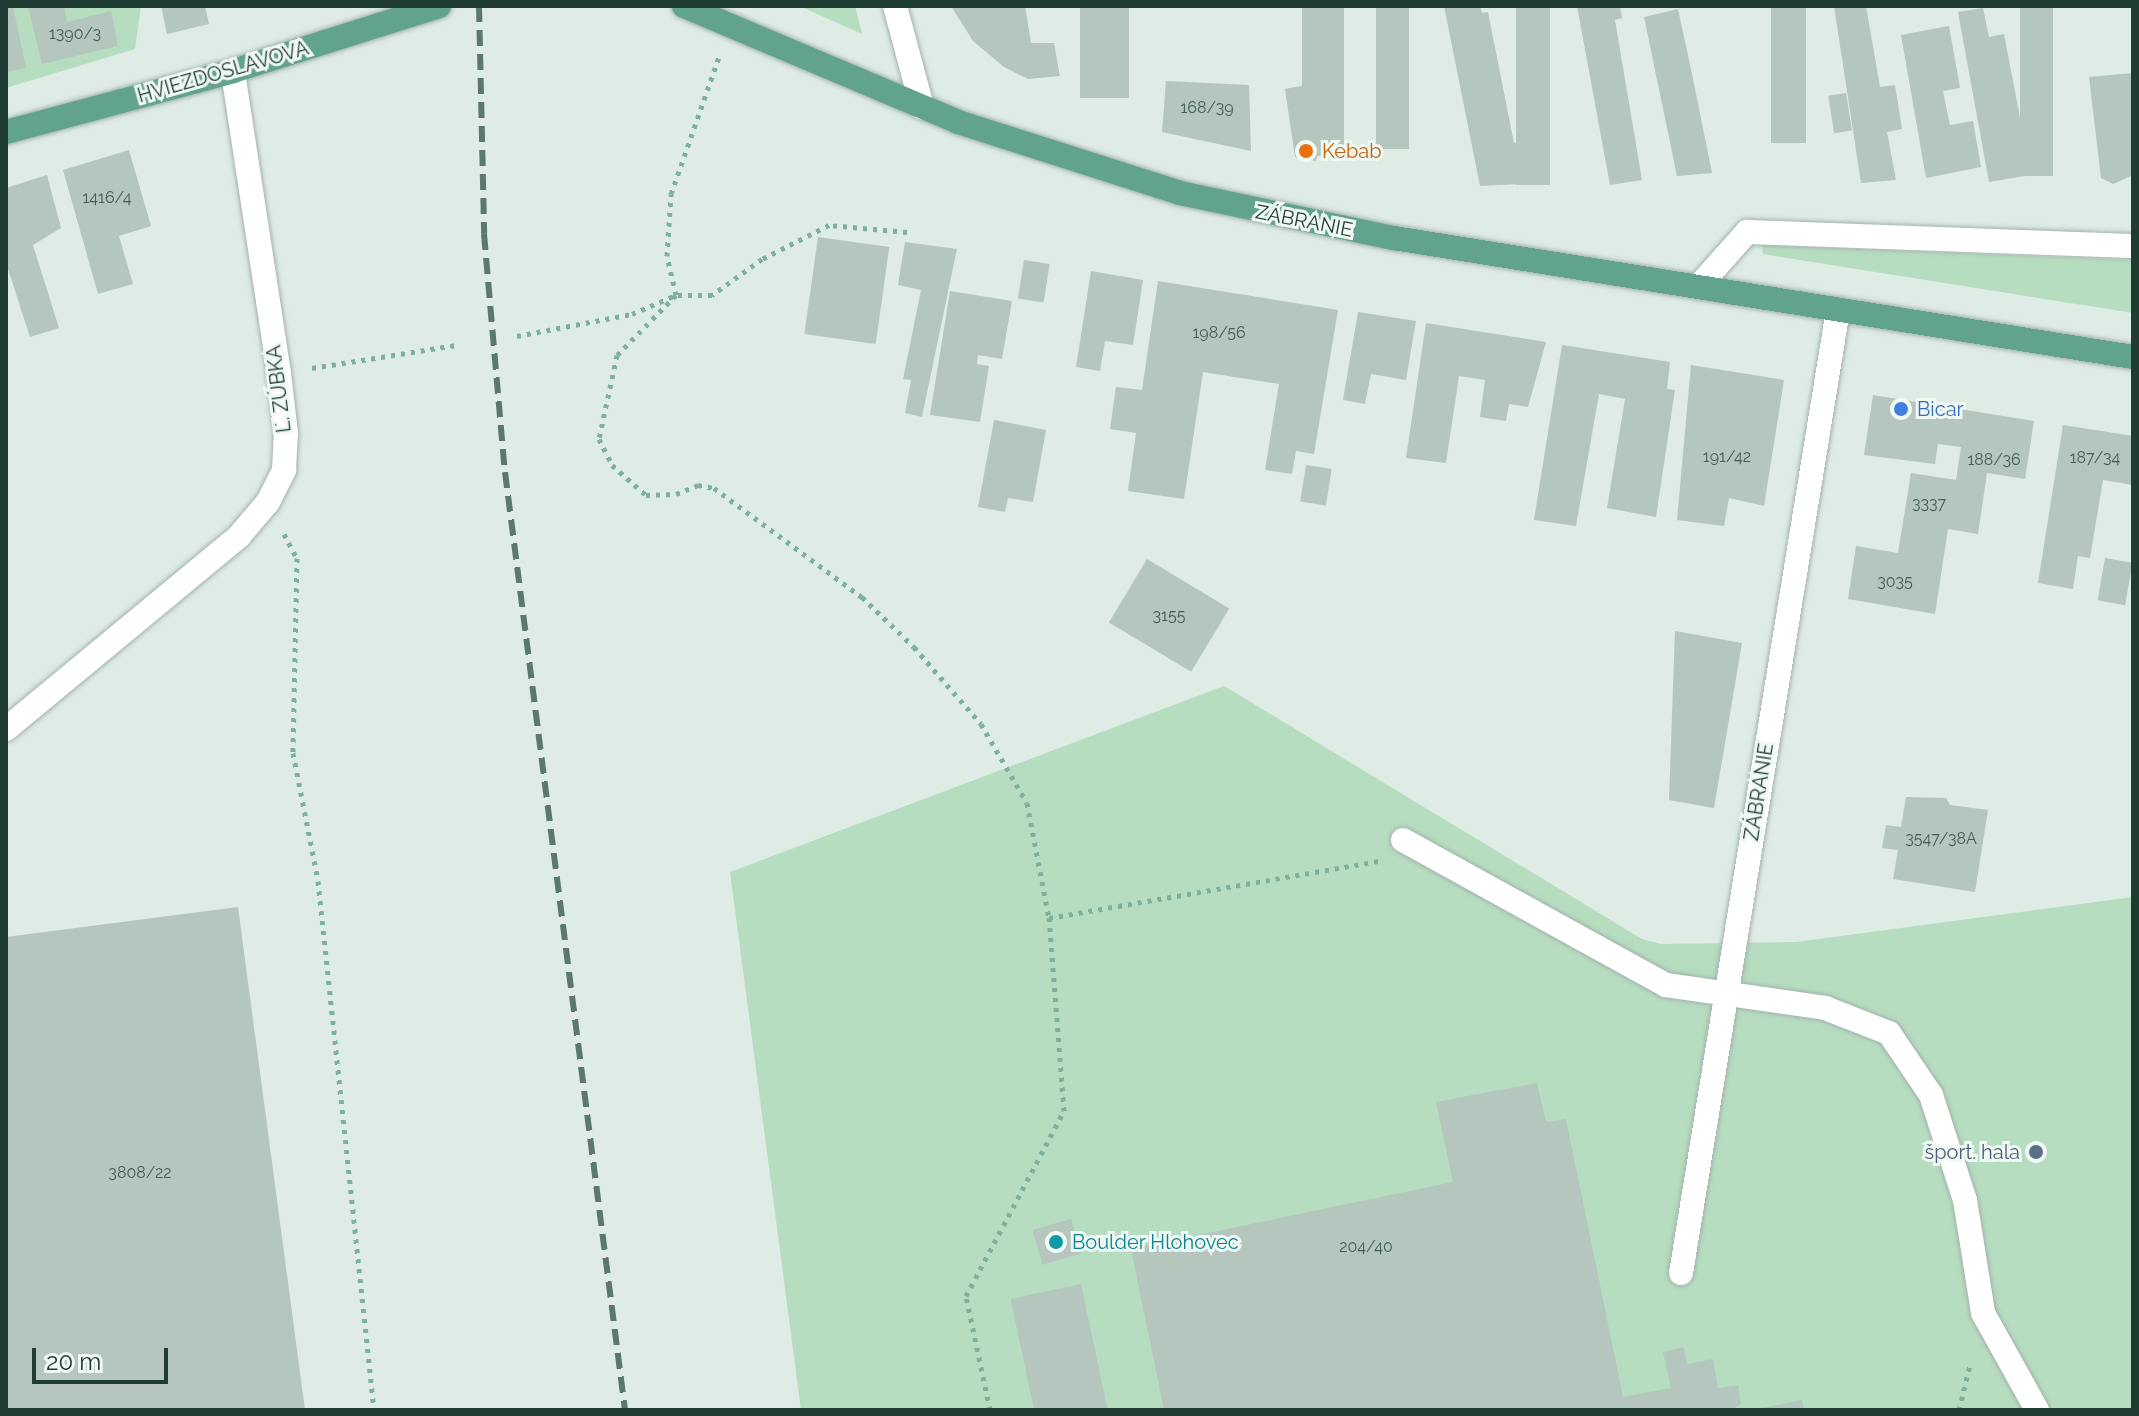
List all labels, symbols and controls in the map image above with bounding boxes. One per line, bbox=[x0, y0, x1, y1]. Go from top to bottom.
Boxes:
house number: 1390/3 bbox=[49, 24, 101, 44]
street label: HVIEZDOSLAVOVA bbox=[135, 36, 311, 108]
house number: 168/39 bbox=[1180, 98, 1234, 118]
place label: Kebab bbox=[1322, 139, 1382, 163]
marker: Kebab bbox=[1297, 142, 1315, 160]
house number: 1416/4 bbox=[82, 188, 132, 208]
street label: ZÁBRANIE bbox=[1253, 200, 1355, 242]
house number: 198/56 bbox=[1192, 323, 1246, 343]
street label: Ľ. ZÚBKA bbox=[262, 344, 296, 434]
place label: Bicar bbox=[1917, 397, 1964, 421]
marker: Bicar bbox=[1892, 400, 1910, 418]
house number: 191/42 bbox=[1703, 447, 1751, 467]
house number: 187/34 bbox=[2070, 448, 2120, 468]
house number: 188/36 bbox=[1967, 450, 2021, 470]
house number: 3337 bbox=[1912, 494, 1946, 514]
house number: 3035 bbox=[1877, 572, 1913, 592]
house number: 3155 bbox=[1153, 606, 1185, 626]
street label: ZÁBRANIE bbox=[1739, 741, 1779, 843]
house number: 3547/38A bbox=[1905, 829, 1977, 849]
place label: šport. hala bbox=[1925, 1140, 2020, 1164]
marker: šport. hala bbox=[2027, 1143, 2045, 1161]
house number: 3808/22 bbox=[108, 1163, 172, 1183]
place label: Boulder Hlohovec bbox=[1072, 1230, 1239, 1254]
marker: Boulder Hlohovec bbox=[1047, 1233, 1065, 1251]
house number: 204/40 bbox=[1339, 1237, 1393, 1257]
scale bar bbox=[36, 1332, 172, 1382]
text: 20 m bbox=[46, 1347, 101, 1376]

